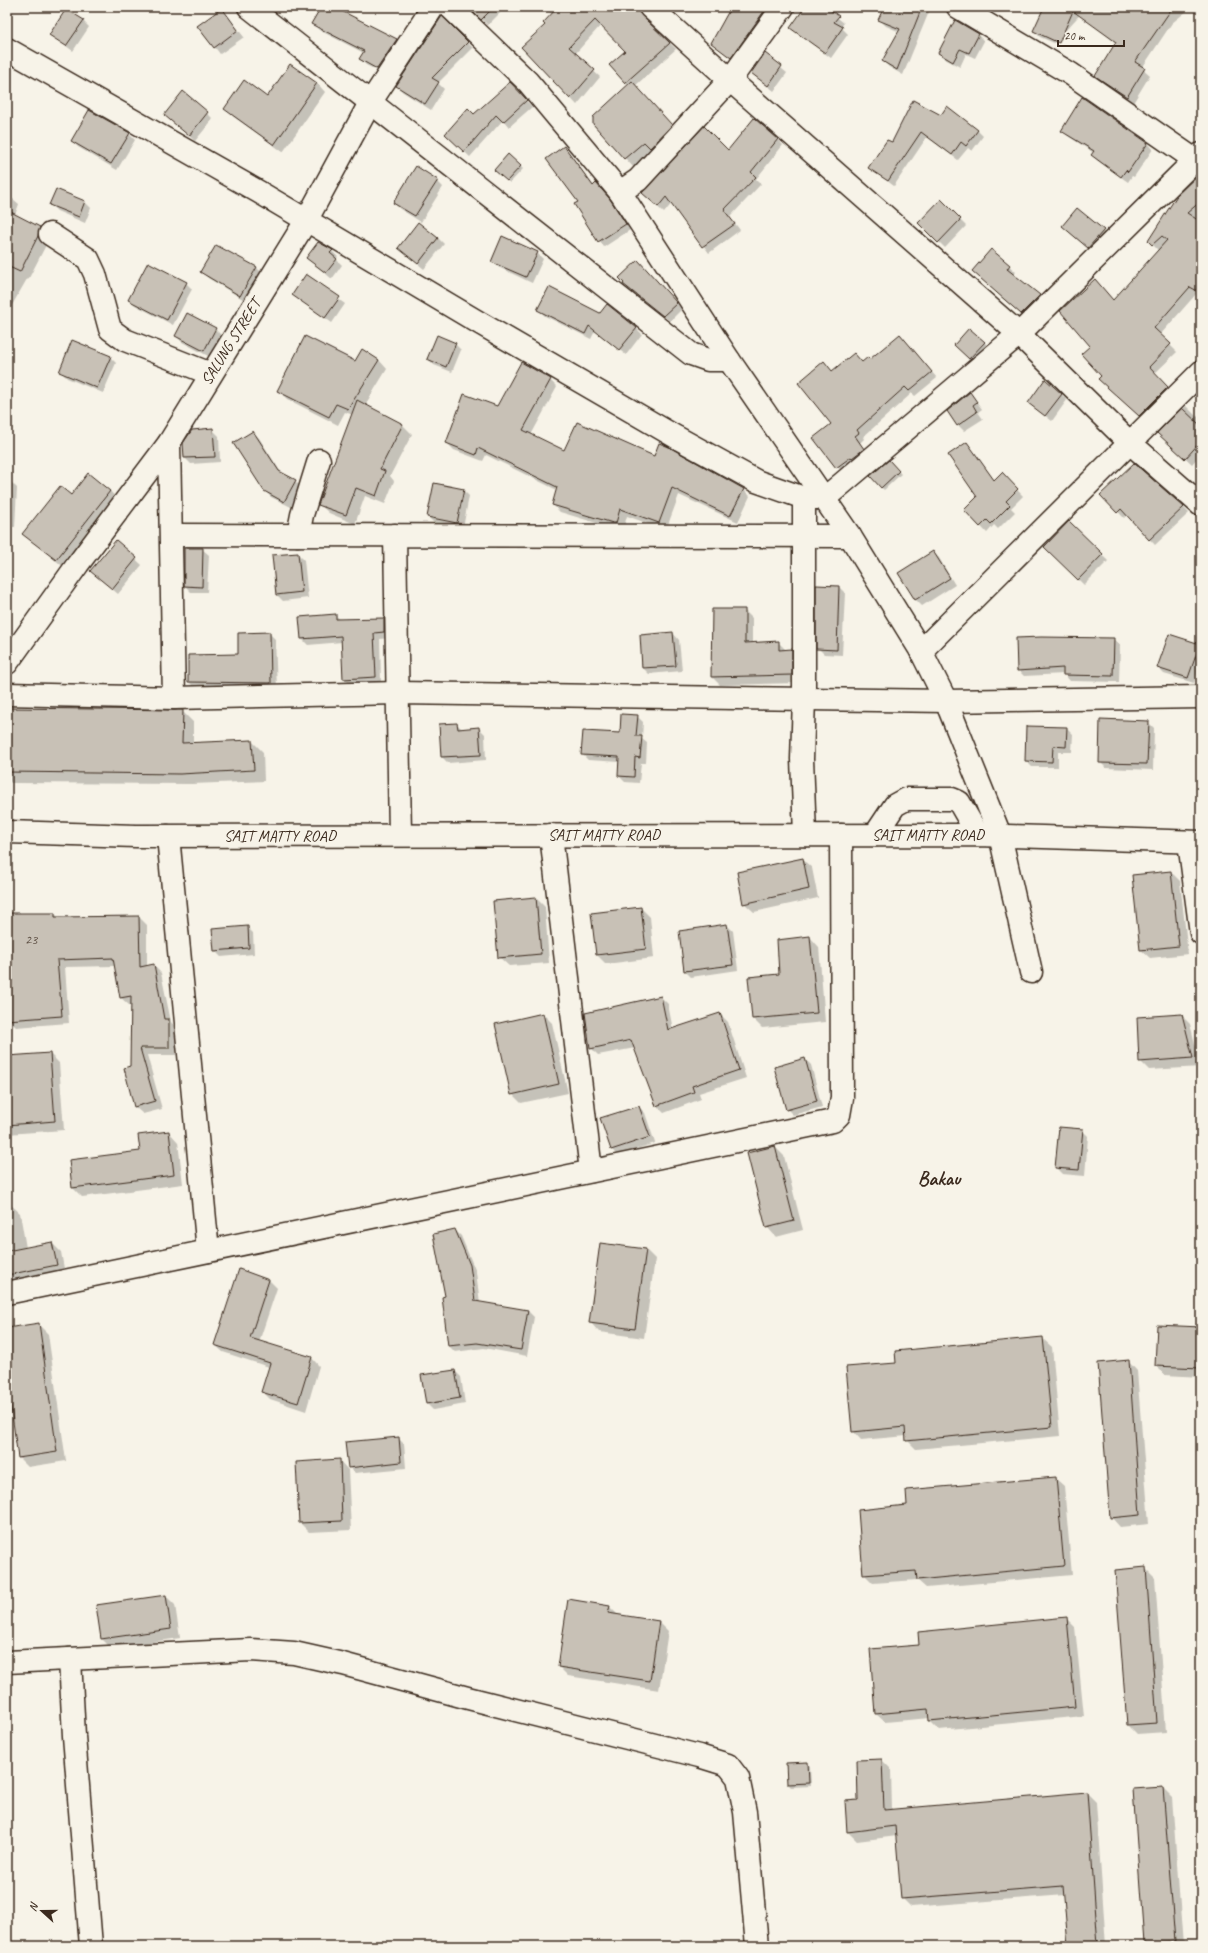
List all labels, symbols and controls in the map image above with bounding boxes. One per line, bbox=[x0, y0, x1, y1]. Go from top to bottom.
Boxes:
scale bar bbox=[1058, 22, 1124, 48]
text: 20 m bbox=[1064, 28, 1086, 44]
street label: SALUNG STREET bbox=[197, 292, 267, 389]
street label: SAIT MATTY ROAD bbox=[548, 825, 662, 845]
street label: SAIT MATTY ROAD bbox=[872, 825, 986, 845]
street label: SAIT MATTY ROAD bbox=[224, 826, 338, 846]
house number: 23 bbox=[25, 931, 39, 948]
district label: Bakau bbox=[918, 1166, 962, 1191]
north arrow bbox=[22, 1891, 62, 1931]
text: N bbox=[25, 1900, 41, 1913]

